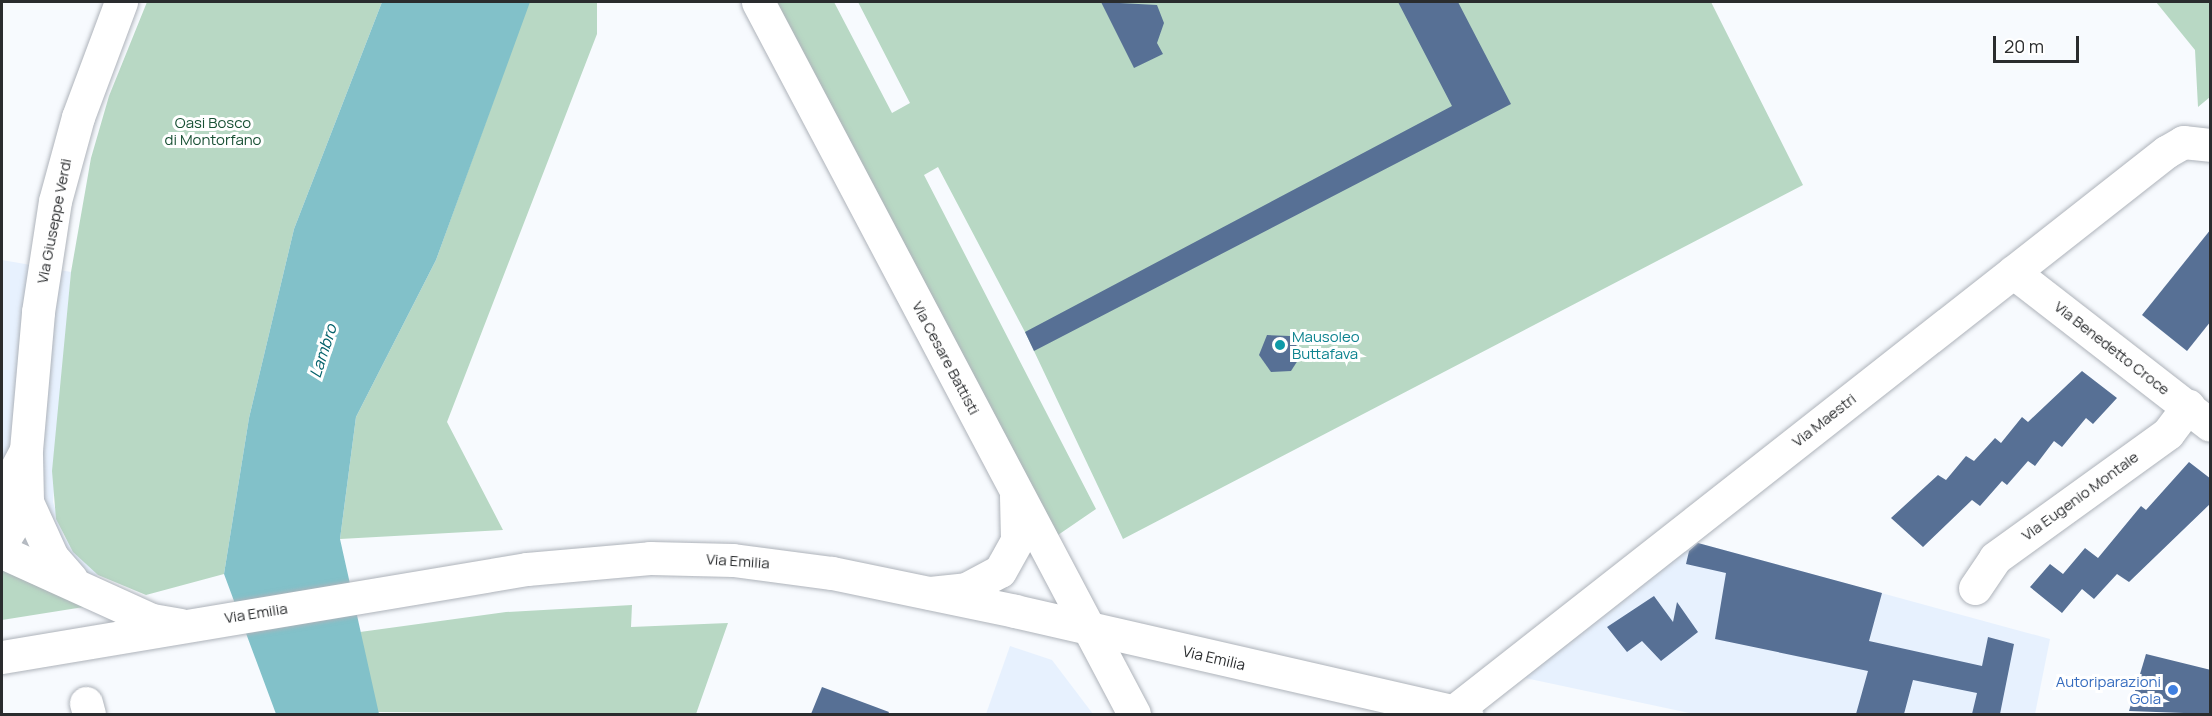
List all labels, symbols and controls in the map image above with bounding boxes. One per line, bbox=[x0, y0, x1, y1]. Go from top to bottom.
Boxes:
scale bar bbox=[1996, 24, 2082, 62]
text: 20 m bbox=[2004, 34, 2044, 58]
park label: Oasi Bosco di Montorfano bbox=[165, 113, 261, 148]
street label: Via Giuseppe Verdi bbox=[33, 157, 75, 285]
street label: Via Benedetto Croce bbox=[2051, 297, 2173, 399]
street label: Via Cesare Battisti bbox=[909, 298, 983, 418]
water label: Lambro bbox=[305, 322, 341, 380]
place label: Mausoleo Buttafava bbox=[1292, 327, 1360, 362]
marker: Mausoleo Buttafava bbox=[1273, 338, 1287, 352]
street label: Via Maestri bbox=[1788, 389, 1860, 451]
street label: Via Eugenio Montale bbox=[2018, 448, 2142, 544]
street label: Via Emilia bbox=[706, 550, 770, 572]
street label: Via Emilia bbox=[223, 599, 289, 627]
street label: Via Emilia bbox=[1181, 642, 1247, 674]
place label: Autoriparazioni Gola bbox=[2056, 672, 2161, 707]
marker: Autoriparazioni Gola bbox=[2166, 683, 2180, 697]

